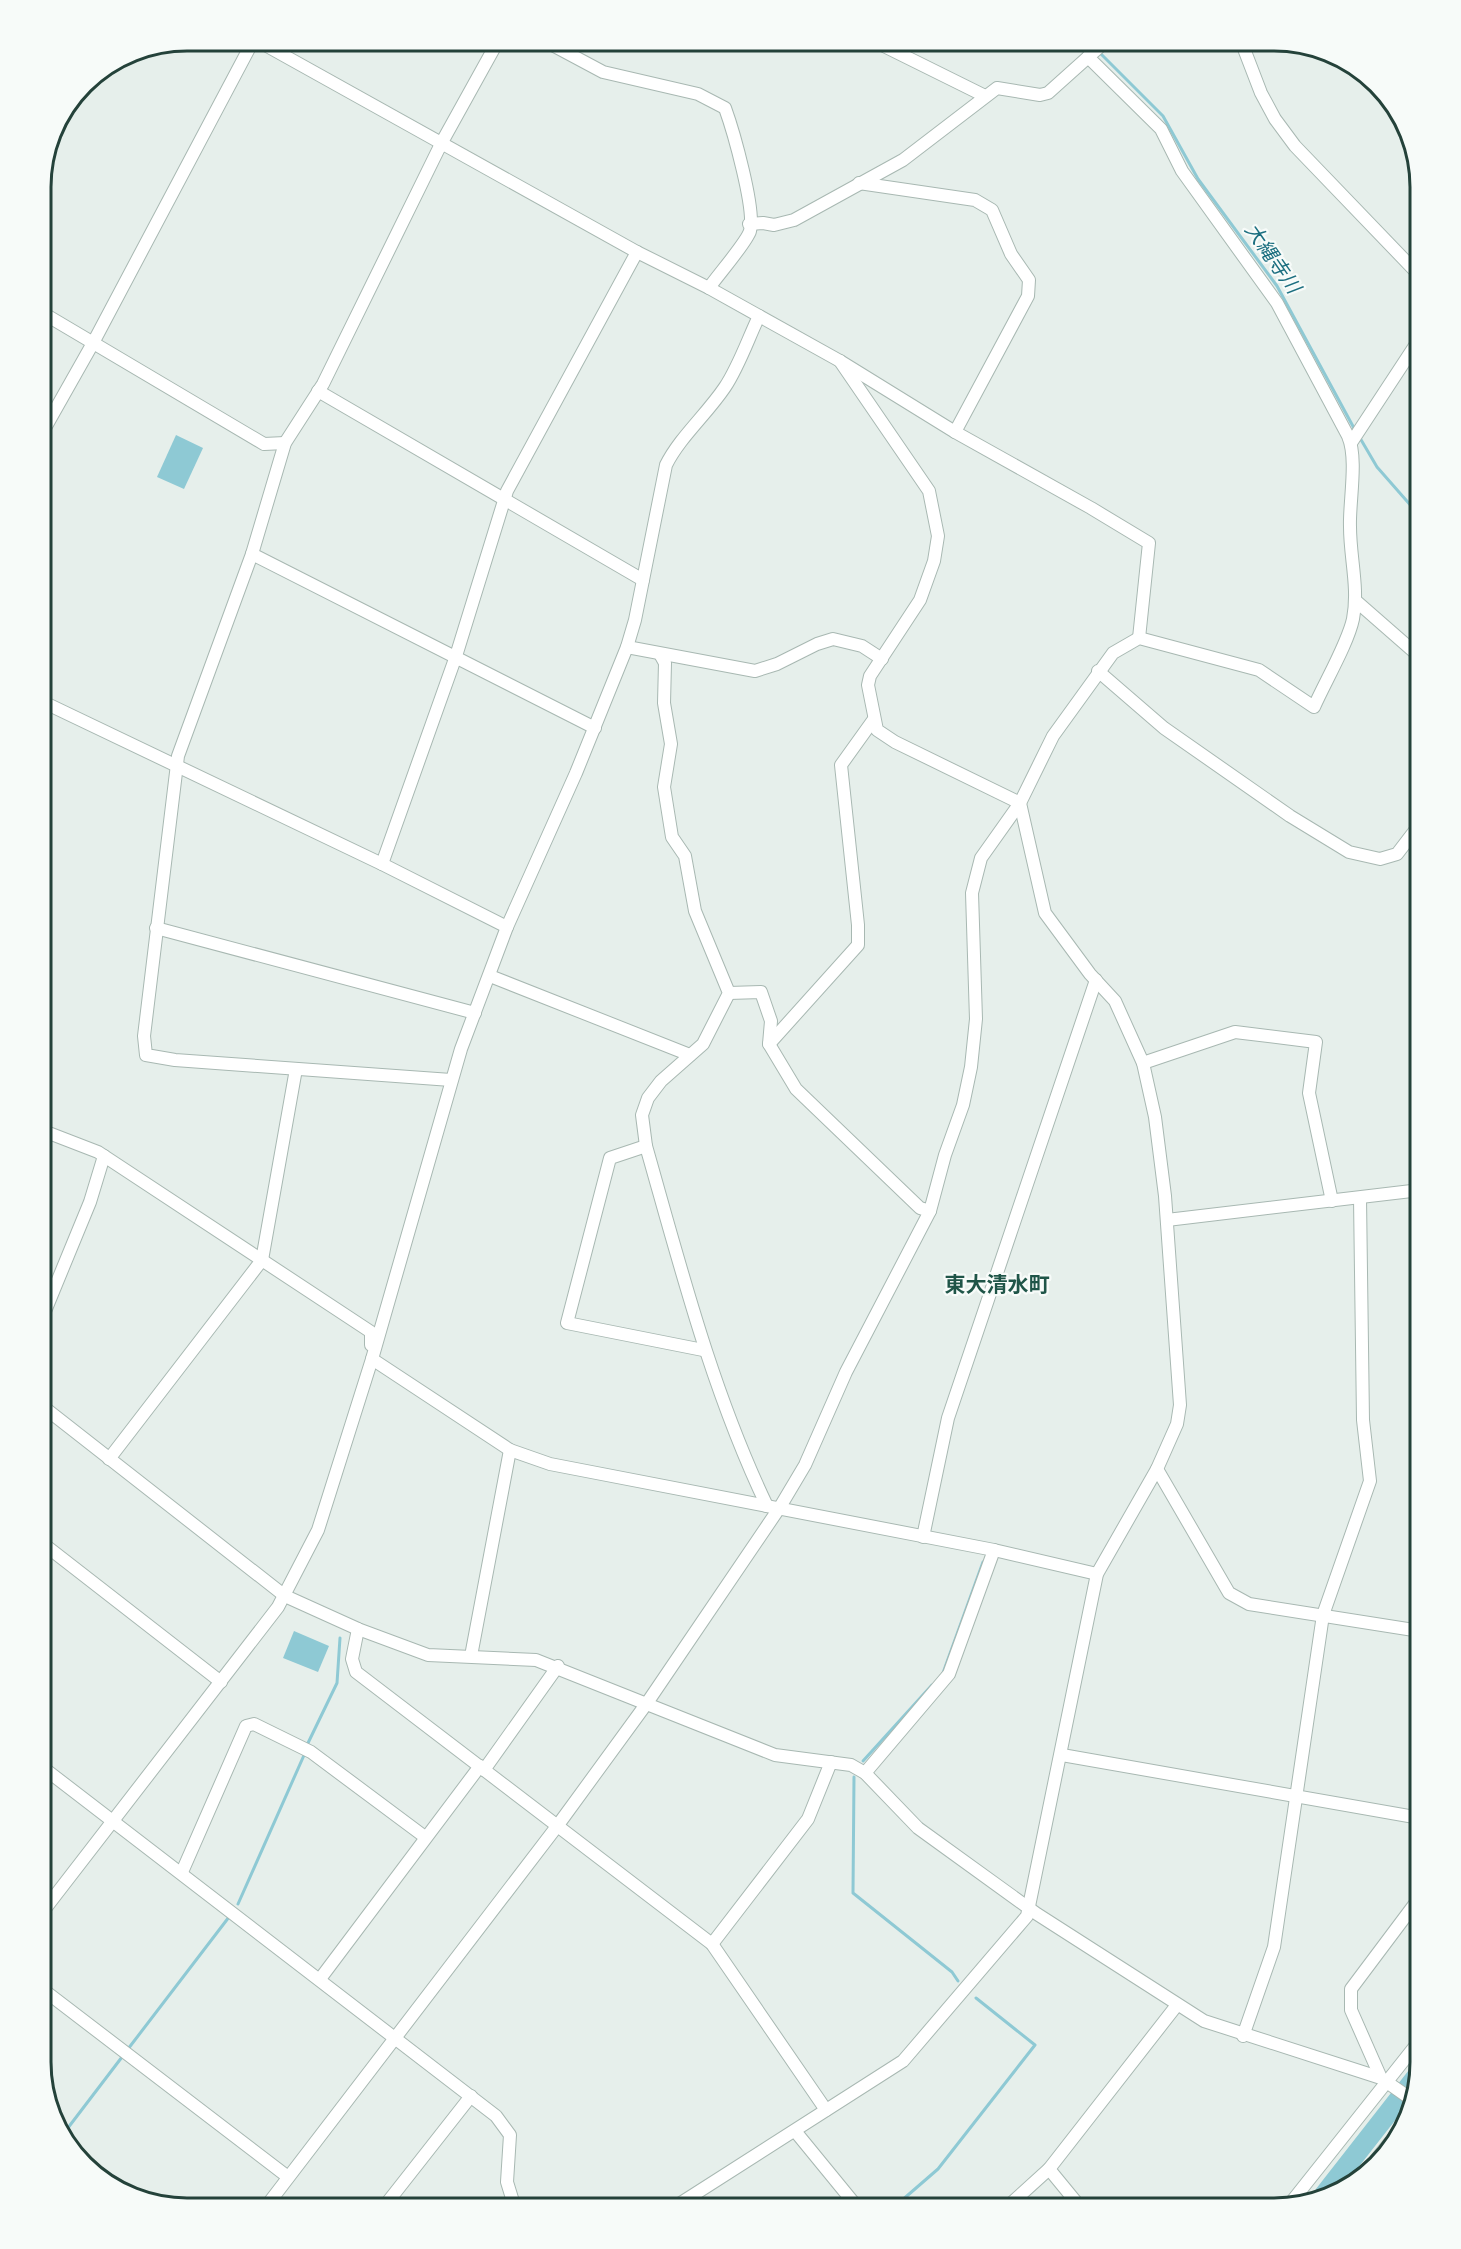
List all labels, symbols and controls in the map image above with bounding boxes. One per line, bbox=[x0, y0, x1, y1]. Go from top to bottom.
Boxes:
water label: 大縄寺川 bbox=[1240, 218, 1307, 299]
district label: 東大清水町 bbox=[945, 1272, 1050, 1297]

